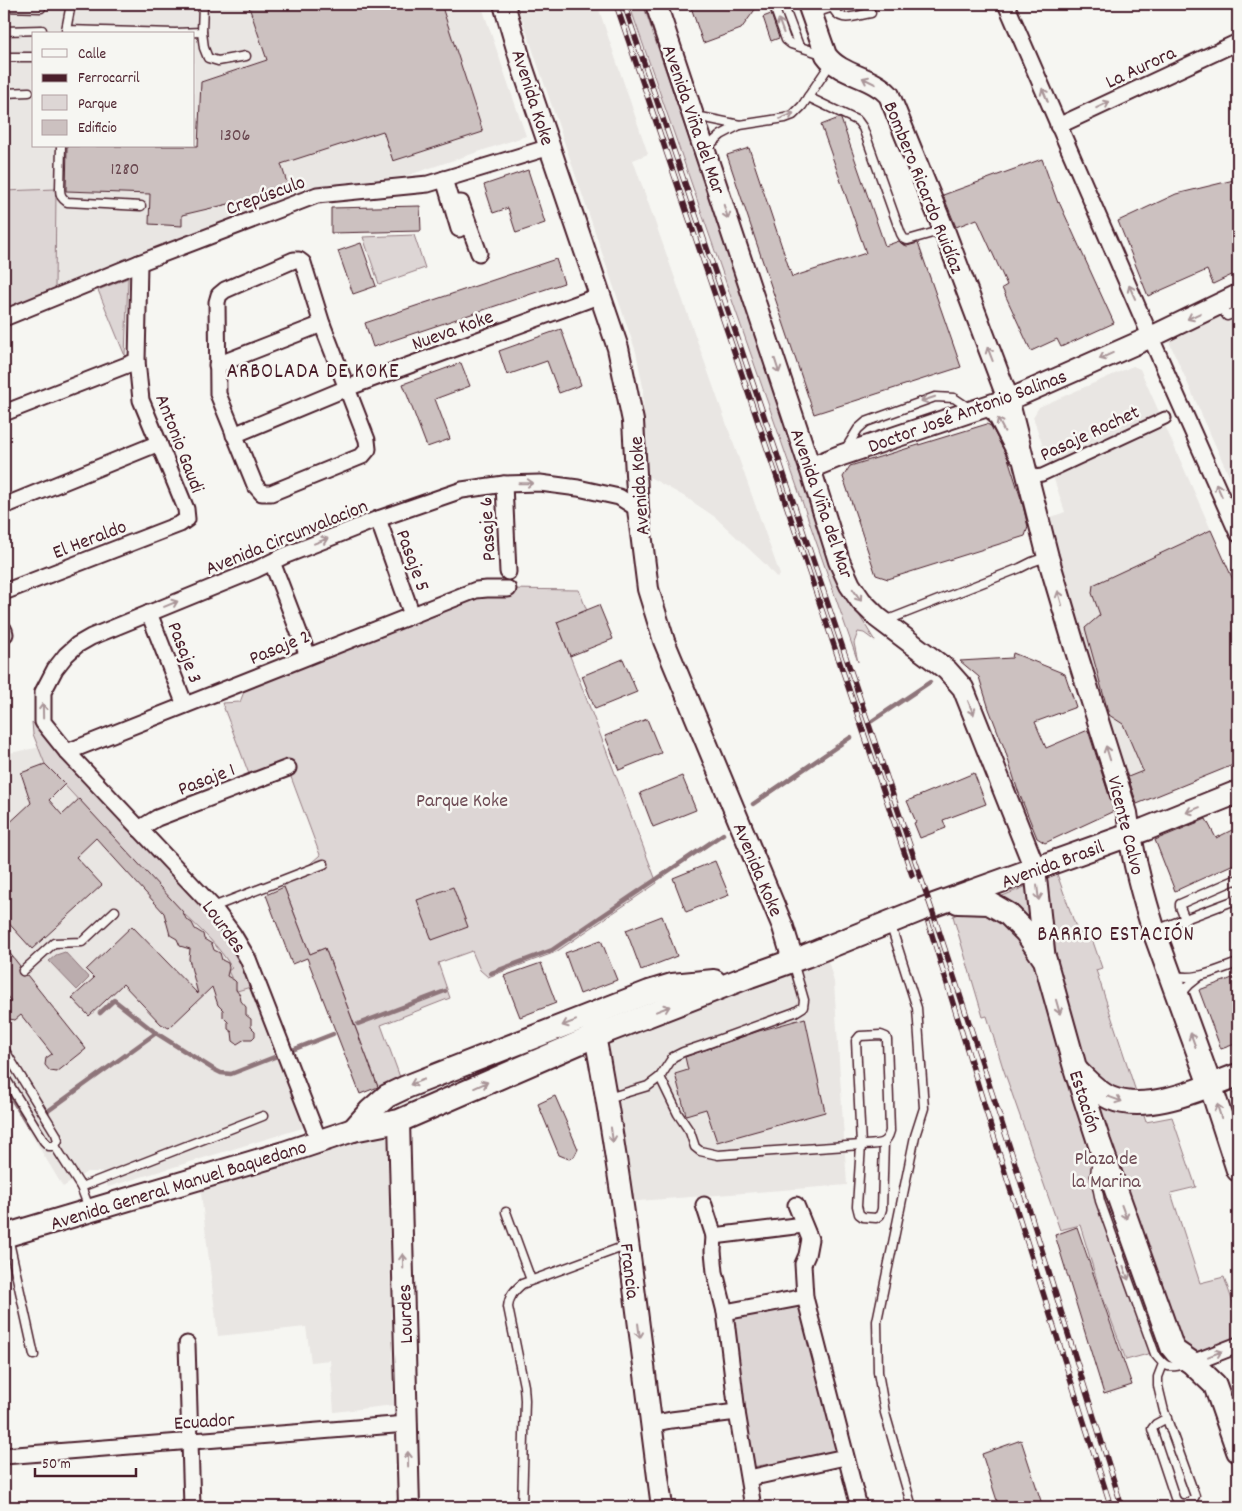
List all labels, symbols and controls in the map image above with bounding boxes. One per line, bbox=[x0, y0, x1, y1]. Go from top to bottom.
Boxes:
one-way arrow bbox=[776, 19, 785, 34]
legend bbox=[32, 32, 195, 148]
street label: La Aurora bbox=[1101, 40, 1182, 97]
street label: Avenida Viña del Mar bbox=[653, 41, 731, 199]
text: Calle bbox=[78, 44, 107, 66]
street label: Avenida Koke bbox=[502, 46, 560, 150]
text: Ferrocarril bbox=[78, 68, 140, 90]
one-way arrow bbox=[862, 76, 877, 85]
one-way arrow bbox=[1040, 88, 1050, 103]
text: Parque bbox=[78, 94, 118, 116]
street label: Bombero Ricardo Ruidíaz bbox=[875, 98, 970, 279]
one-way arrow bbox=[1095, 100, 1110, 110]
one-way arrow bbox=[780, 111, 795, 121]
text: Edificio bbox=[78, 118, 117, 140]
house number: 1306 bbox=[220, 124, 250, 149]
house number: 1280 bbox=[111, 158, 139, 183]
street label: Crepúsculo bbox=[222, 169, 310, 224]
one-way arrow bbox=[722, 203, 731, 219]
one-way arrow bbox=[1126, 285, 1136, 300]
street label: Nueva Koke bbox=[408, 304, 498, 359]
one-way arrow bbox=[1187, 311, 1202, 321]
one-way arrow bbox=[985, 346, 994, 361]
one-way arrow bbox=[1099, 352, 1114, 362]
district label: ARBOLADA DE KOKE bbox=[226, 358, 400, 388]
one-way arrow bbox=[773, 358, 782, 373]
street label: Doctor José Antonio Salinas bbox=[865, 364, 1071, 462]
street label: Antonio Gaudi bbox=[146, 391, 210, 498]
one-way arrow bbox=[920, 395, 936, 405]
street label: Pasaje Rochet bbox=[1036, 399, 1145, 470]
one-way arrow bbox=[996, 418, 1005, 433]
street label: Avenida Viña del Mar bbox=[781, 425, 859, 583]
street label: Avenida Koke bbox=[624, 435, 658, 536]
one-way arrow bbox=[518, 479, 534, 488]
one-way arrow bbox=[1213, 483, 1223, 498]
street label: Avenida Circunvalacion bbox=[202, 493, 373, 584]
street label: Pasaje 6 bbox=[473, 496, 505, 562]
street label: El Heraldo bbox=[49, 514, 131, 568]
street label: Pasaje 5 bbox=[387, 526, 435, 596]
one-way arrow bbox=[313, 536, 328, 546]
one-way arrow bbox=[852, 588, 862, 602]
one-way arrow bbox=[1055, 590, 1065, 606]
one-way arrow bbox=[163, 599, 178, 609]
street label: Pasaje 3 bbox=[159, 618, 208, 688]
street label: Pasaje 2 bbox=[245, 624, 315, 674]
one-way arrow bbox=[967, 700, 976, 715]
one-way arrow bbox=[38, 703, 48, 720]
one-way arrow bbox=[1102, 746, 1112, 762]
street label: Pasaje 1 bbox=[174, 757, 240, 804]
street label: Vicente Calvo bbox=[1098, 773, 1150, 878]
park label: Parque Koke bbox=[416, 788, 508, 816]
one-way arrow bbox=[1186, 806, 1201, 815]
street label: Avenida Koke bbox=[724, 819, 789, 922]
street label: Avenida Brasil bbox=[998, 834, 1109, 897]
one-way arrow bbox=[1033, 884, 1043, 900]
street label: Lourdes bbox=[194, 895, 251, 960]
district label: BARRIO ESTACIÓN bbox=[1037, 921, 1195, 951]
one-way arrow bbox=[1054, 999, 1063, 1015]
one-way arrow bbox=[655, 1004, 670, 1014]
one-way arrow bbox=[561, 1019, 577, 1028]
one-way arrow bbox=[1188, 1032, 1197, 1048]
street label: Estación bbox=[1060, 1067, 1106, 1137]
one-way arrow bbox=[410, 1078, 425, 1087]
one-way arrow bbox=[473, 1080, 488, 1090]
one-way arrow bbox=[1107, 1095, 1122, 1104]
one-way arrow bbox=[1213, 1103, 1223, 1119]
one-way arrow bbox=[607, 1127, 617, 1143]
street label: Avenida General Manuel Baquedano bbox=[47, 1134, 311, 1239]
park label: Plaza de la Marina bbox=[1071, 1146, 1141, 1197]
one-way arrow bbox=[1120, 1204, 1129, 1219]
street label: Francia bbox=[611, 1242, 645, 1301]
one-way arrow bbox=[398, 1253, 408, 1270]
one-way arrow bbox=[1122, 1265, 1131, 1280]
street label: Lourdes bbox=[392, 1284, 422, 1344]
one-way arrow bbox=[634, 1323, 644, 1339]
one-way arrow bbox=[1207, 1349, 1222, 1358]
street label: Ecuador bbox=[173, 1407, 236, 1439]
scale bar bbox=[35, 1446, 136, 1478]
one-way arrow bbox=[403, 1451, 413, 1467]
text: 50 m bbox=[42, 1454, 71, 1476]

